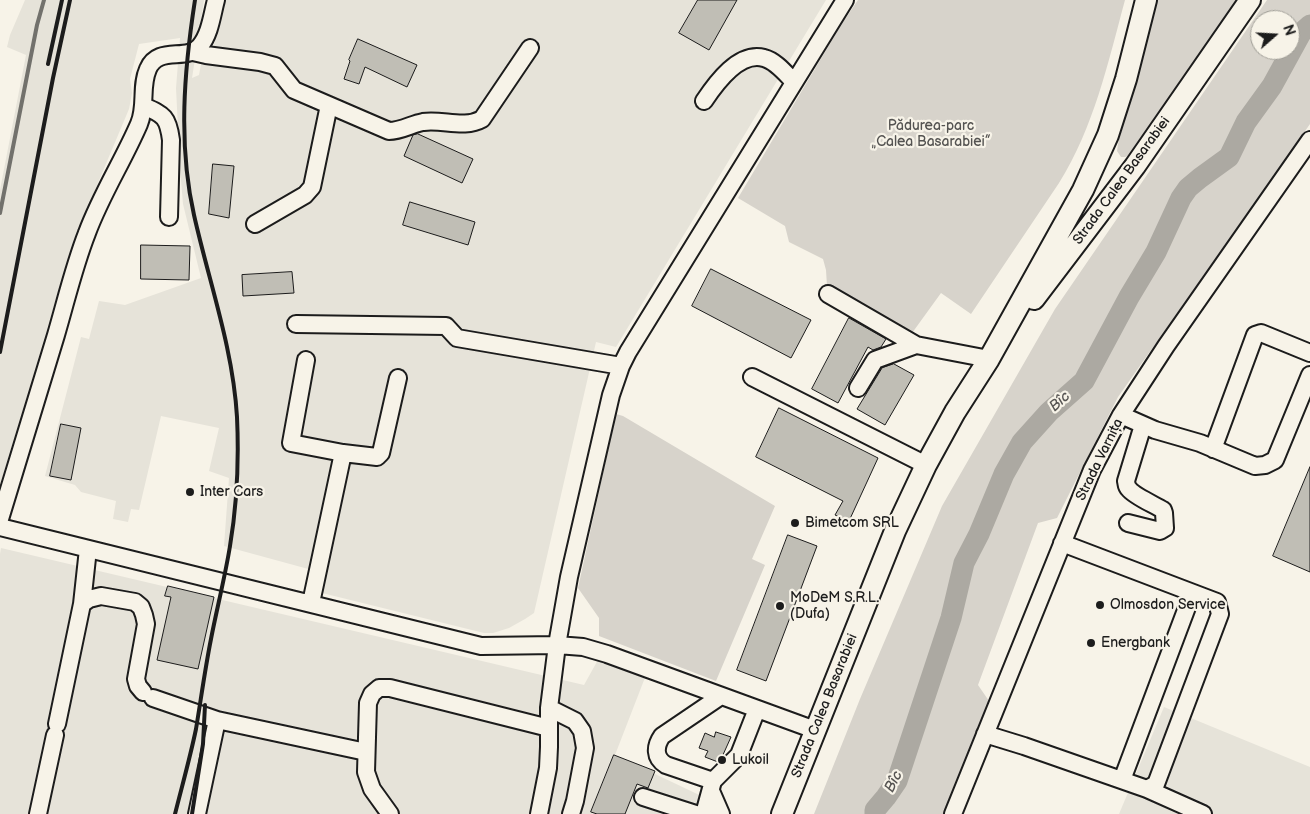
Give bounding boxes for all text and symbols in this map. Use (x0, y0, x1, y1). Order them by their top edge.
north arrow (1250, 10, 1300, 60)
text: N (1279, 23, 1298, 38)
street label: Strada Calea Basarabiei (1070, 114, 1174, 248)
park label: Pădurea-parc „Calea Basarabiei” (871, 118, 991, 150)
water label: Bîc (1046, 388, 1074, 416)
street label: Strada Varnița (1073, 416, 1127, 504)
place label: Inter Cars (200, 484, 263, 500)
marker: Inter Cars (184, 486, 196, 498)
place label: Bimetcom SRL (805, 515, 899, 531)
marker: Bimetcom SRL (789, 517, 801, 529)
place label: MoDeM S.R.L. (Dufa) (790, 590, 879, 622)
place label: Olmosdon Service (1110, 597, 1225, 613)
marker: Olmosdon Service (1094, 599, 1106, 611)
marker: MoDeM S.R.L. (Dufa) (774, 600, 786, 612)
street label: Strada Calea Basarabiei (788, 632, 862, 780)
place label: Energbank (1101, 635, 1170, 651)
marker: Energbank (1085, 637, 1097, 649)
place label: Lukoil (732, 752, 769, 768)
marker: Lukoil (716, 754, 728, 766)
water label: Bîc (881, 768, 907, 796)

